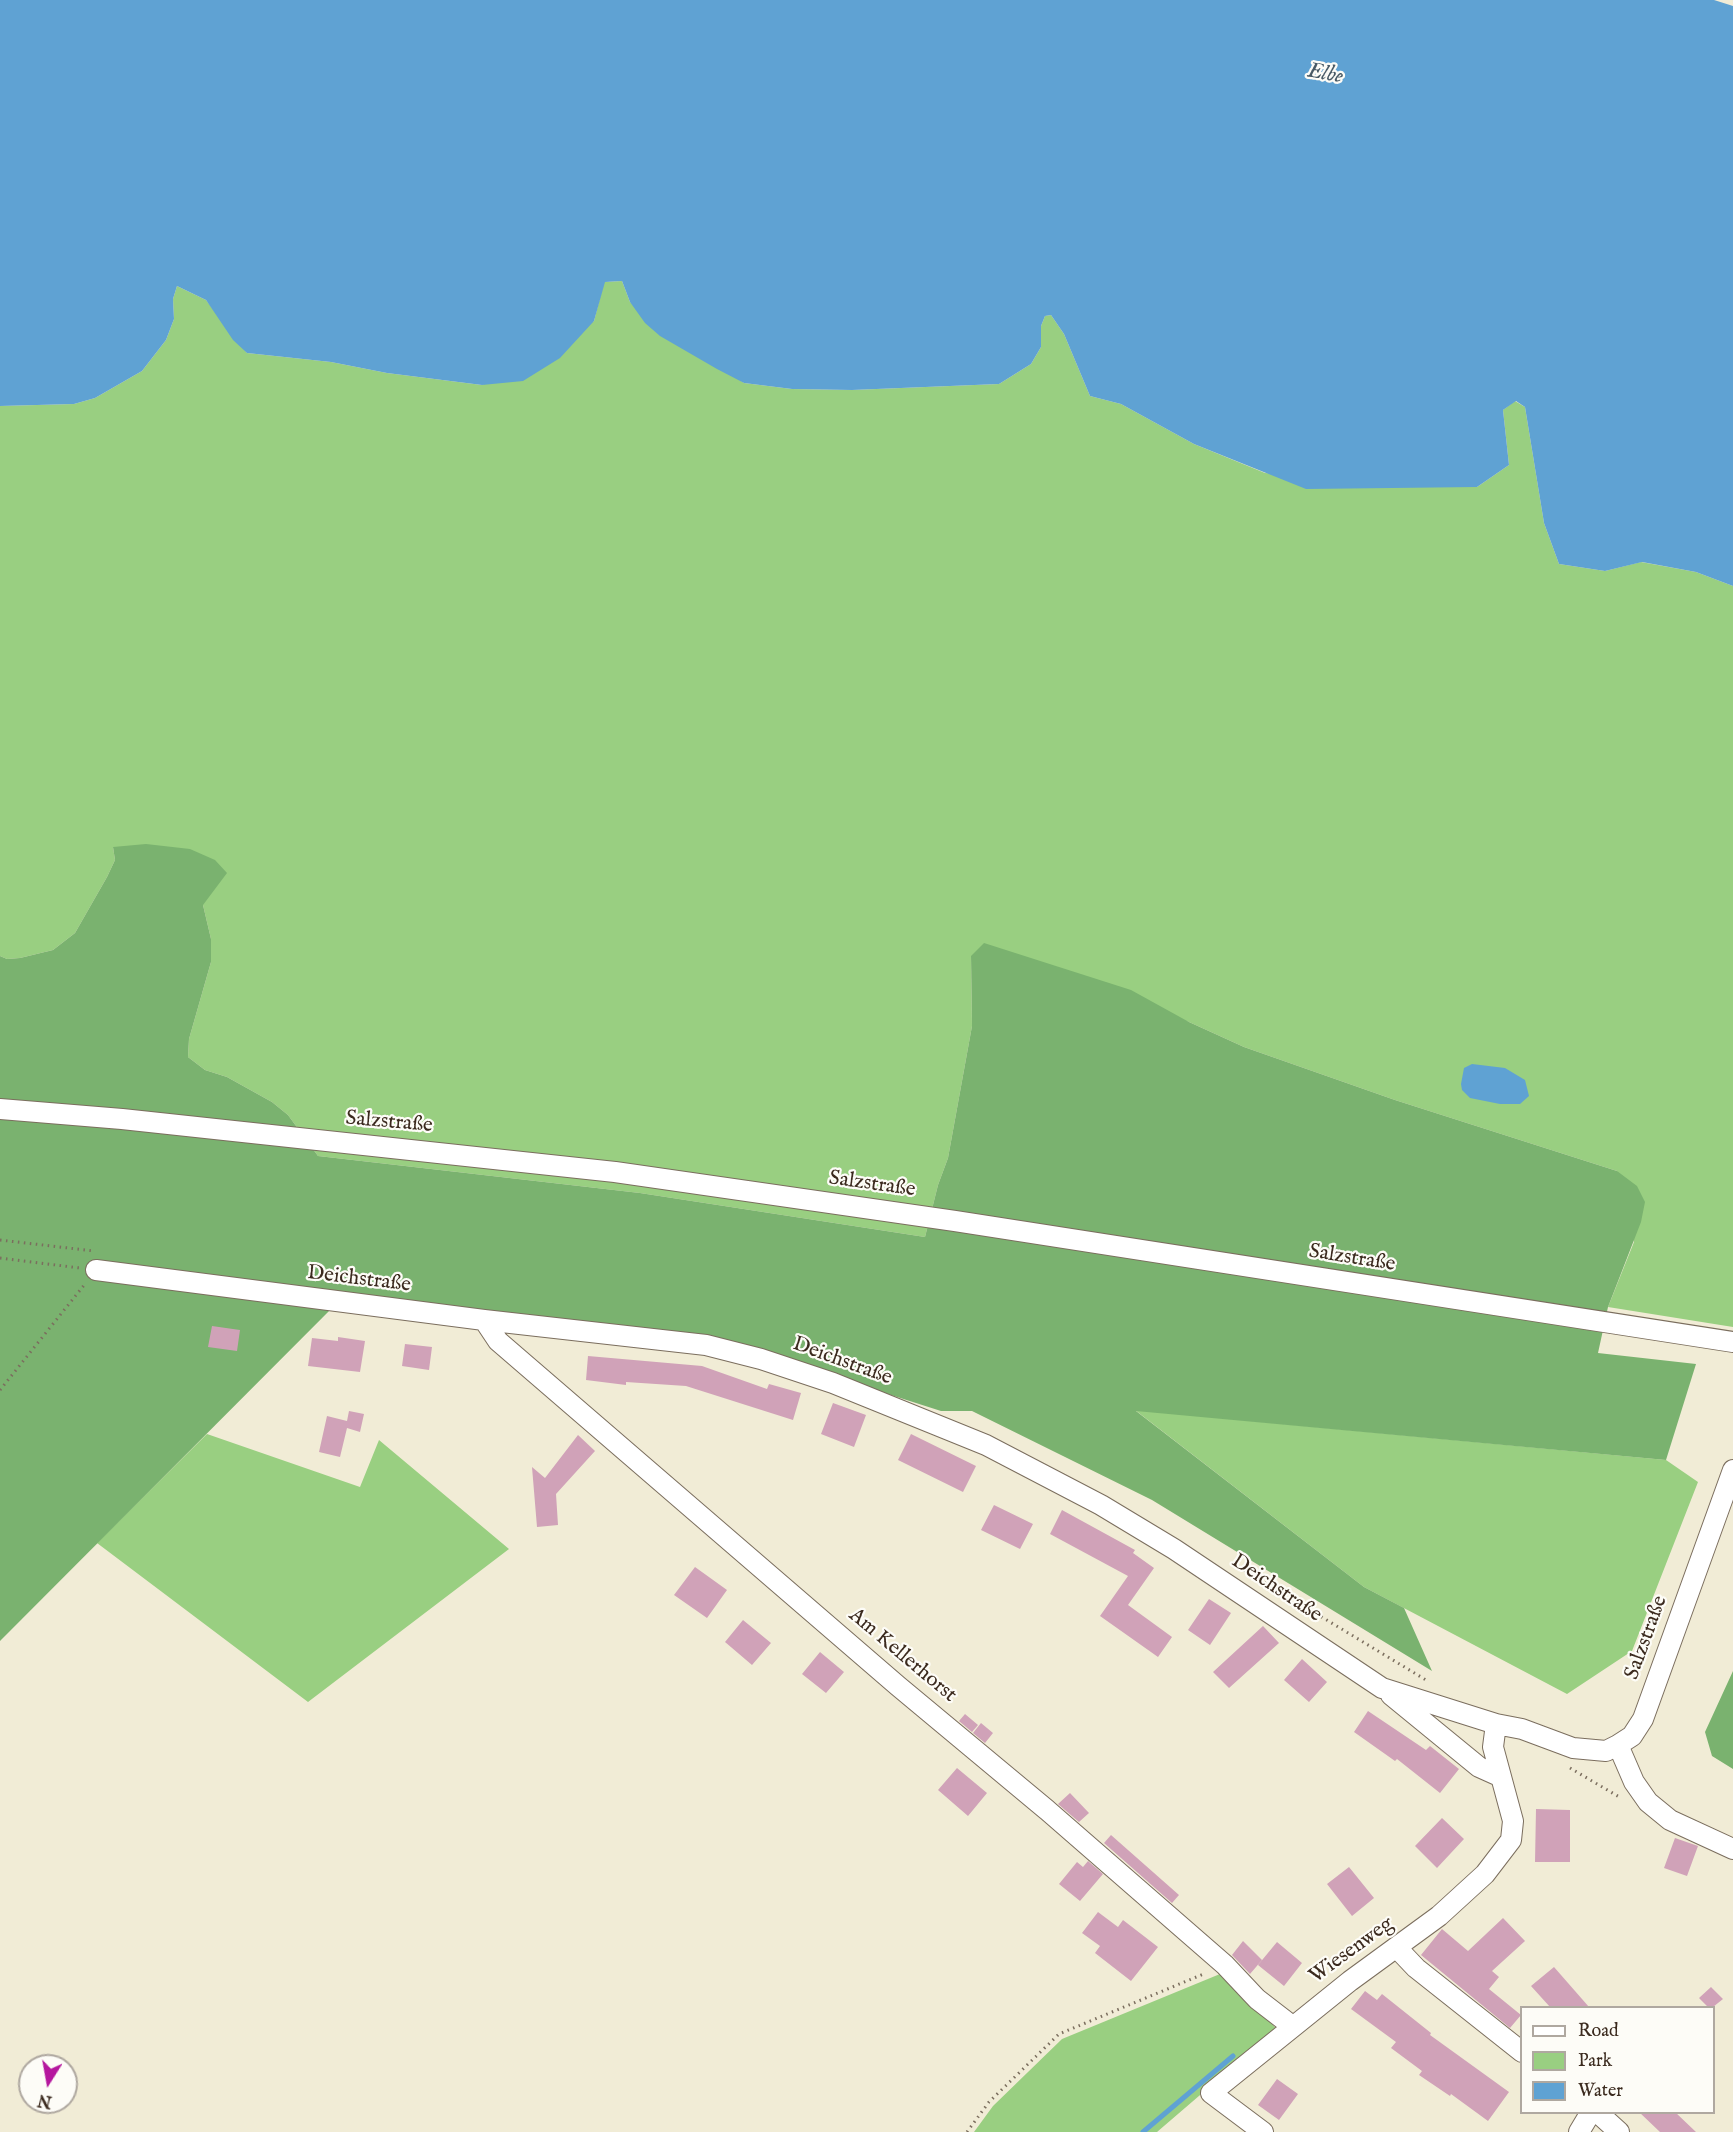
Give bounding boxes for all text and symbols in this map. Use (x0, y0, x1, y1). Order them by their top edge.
water label: Elbe (1305, 59, 1345, 91)
street label: Salzstraße (344, 1107, 434, 1139)
street label: Salzstraße (827, 1166, 917, 1204)
street label: Salzstraße (1307, 1240, 1397, 1278)
street label: Deichstraße (306, 1261, 412, 1299)
street label: Deichstraße (789, 1332, 895, 1392)
street label: Deichstraße (1226, 1549, 1326, 1629)
street label: Salzstraße (1620, 1593, 1674, 1683)
street label: Am Kellerhorst (843, 1604, 961, 1708)
street label: Wiesenweg (1305, 1912, 1399, 1990)
legend (1520, 2006, 1715, 2114)
text: Road (1578, 2020, 1619, 2043)
text: Park (1578, 2050, 1612, 2073)
north arrow (18, 2054, 78, 2114)
text: Water (1578, 2080, 1623, 2103)
text: N (36, 2089, 54, 2111)

